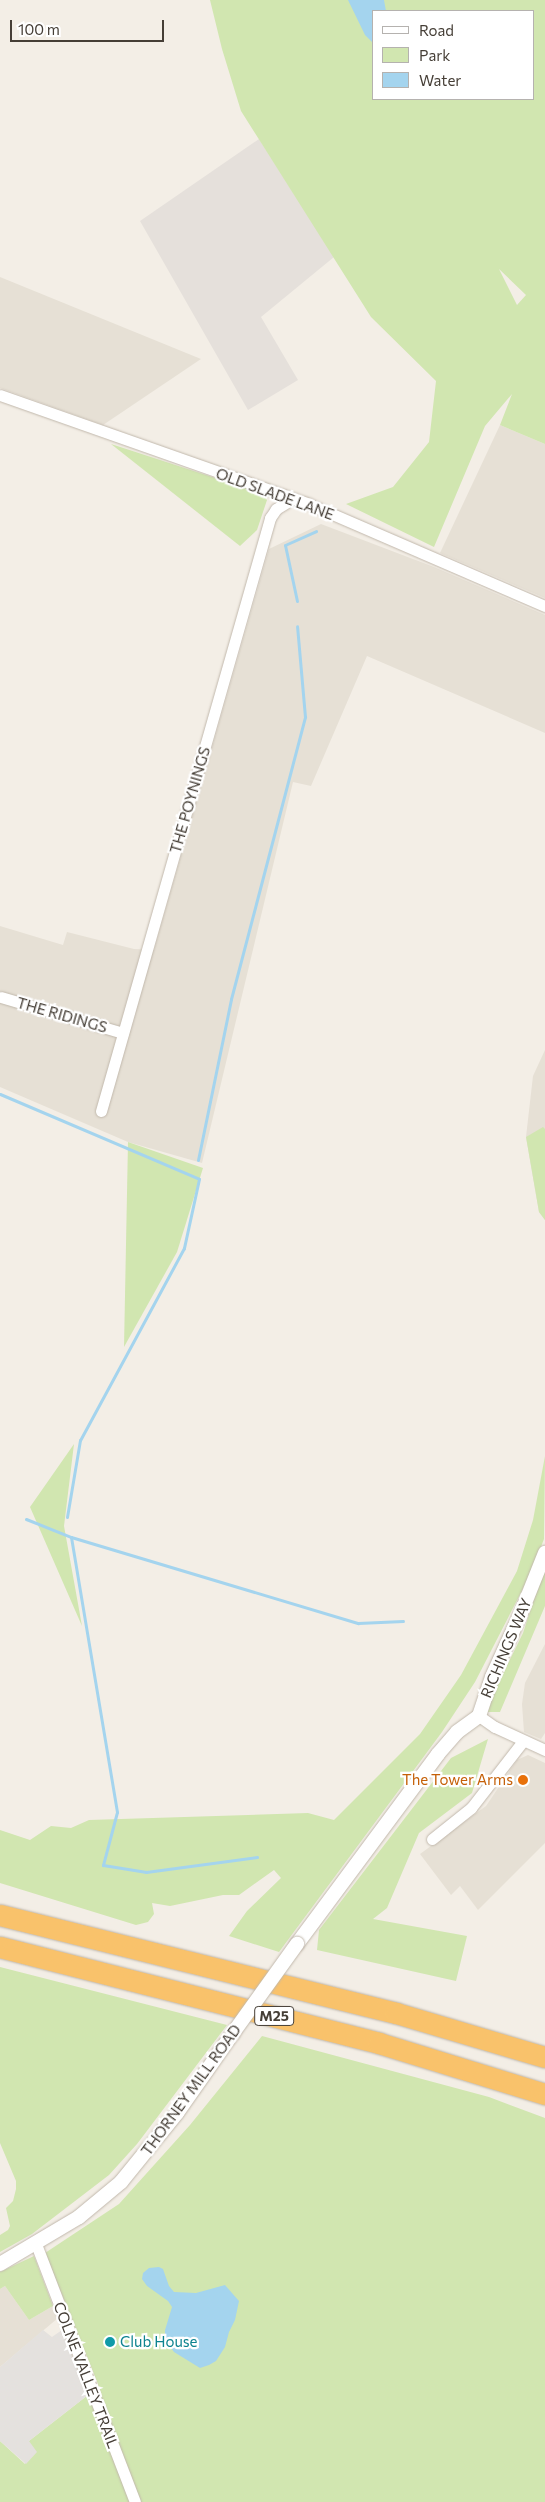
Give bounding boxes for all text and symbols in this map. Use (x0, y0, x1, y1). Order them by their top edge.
scale bar (12, 10, 166, 42)
legend (372, 10, 535, 100)
text: 100 m (18, 20, 60, 38)
text: Road (419, 21, 454, 39)
text: Park (419, 46, 450, 64)
text: Water (419, 71, 461, 89)
street label: OLD SLADE LANE (213, 464, 337, 524)
street label: THE POYNINGS (166, 745, 214, 855)
street label: THE RIDINGS (15, 994, 109, 1036)
street label: RICHINGS WAY (477, 1595, 535, 1701)
place label: The Tower Arms (402, 1771, 513, 1789)
marker: The Tower Arms (517, 1774, 529, 1786)
road number: M25 (254, 2004, 294, 2028)
street label: THORNEY MILL ROAD (137, 2021, 245, 2159)
street label: COLNE VALLEY TRAIL (50, 2299, 122, 2451)
place label: Club House (120, 2333, 198, 2351)
marker: Club House (104, 2336, 116, 2348)

